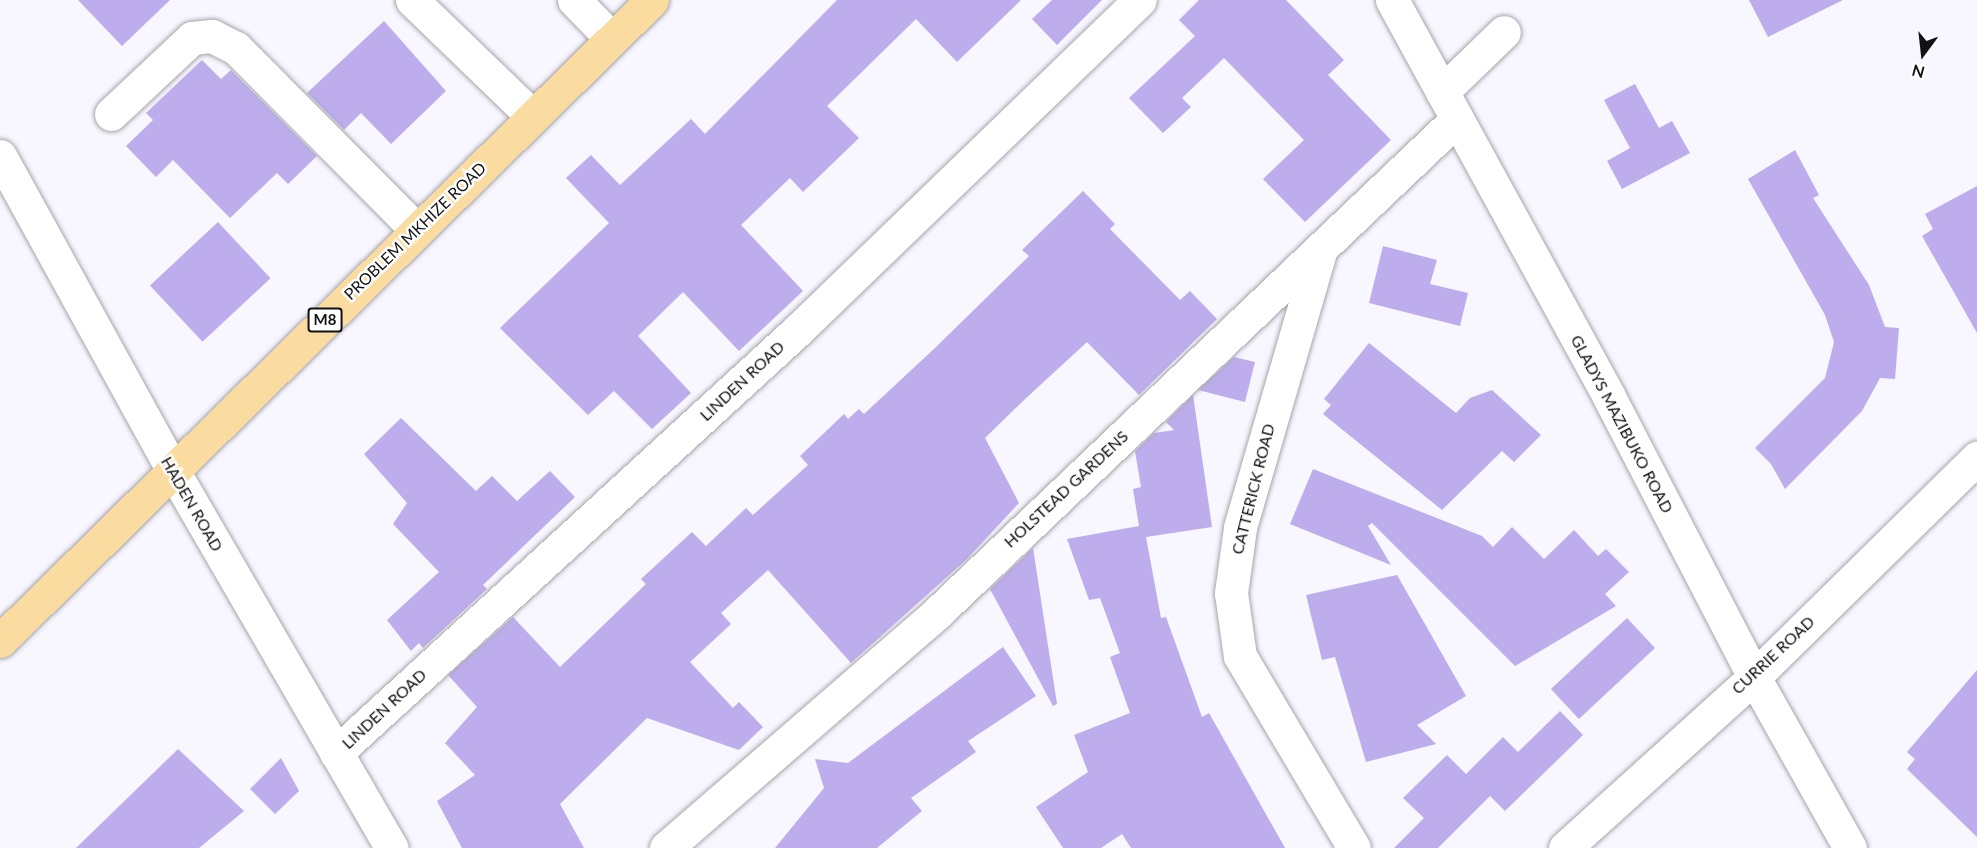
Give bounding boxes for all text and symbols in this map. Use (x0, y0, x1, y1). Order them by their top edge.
north arrow (1893, 24, 1953, 84)
text: N (1910, 61, 1927, 83)
street label: PROBLEM MKHIZE ROAD (340, 158, 490, 304)
road number: M8 (307, 308, 343, 332)
street label: GLADYS MAZIBUKO ROAD (1567, 332, 1677, 516)
street label: LINDEN ROAD (696, 337, 788, 425)
street label: CATTERICK ROAD (1227, 422, 1279, 556)
street label: HOLSTEAD GARDENS (1000, 427, 1132, 551)
street label: HADEN ROAD (157, 453, 227, 555)
street label: CURRIE ROAD (1728, 612, 1818, 698)
street label: LINDEN ROAD (338, 665, 430, 753)

